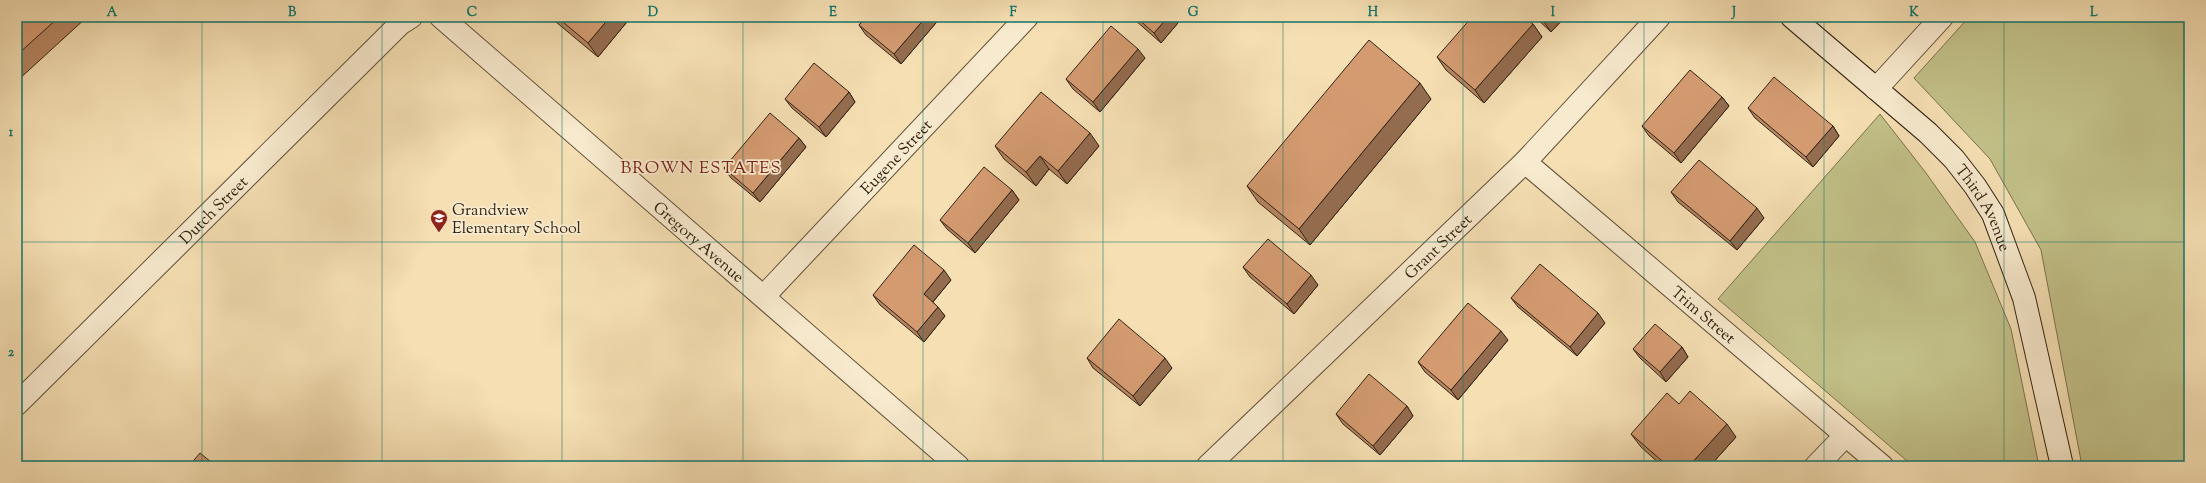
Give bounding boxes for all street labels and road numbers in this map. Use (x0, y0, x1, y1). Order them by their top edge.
street label: Eugene Street (856, 115, 939, 201)
street label: Third Avenue (1948, 161, 2015, 255)
street label: Dutch Street (175, 172, 255, 251)
street label: Gregory Avenue (647, 197, 748, 289)
street label: Grant Street (1400, 209, 1479, 286)
street label: Trim Street (1665, 282, 1740, 351)

